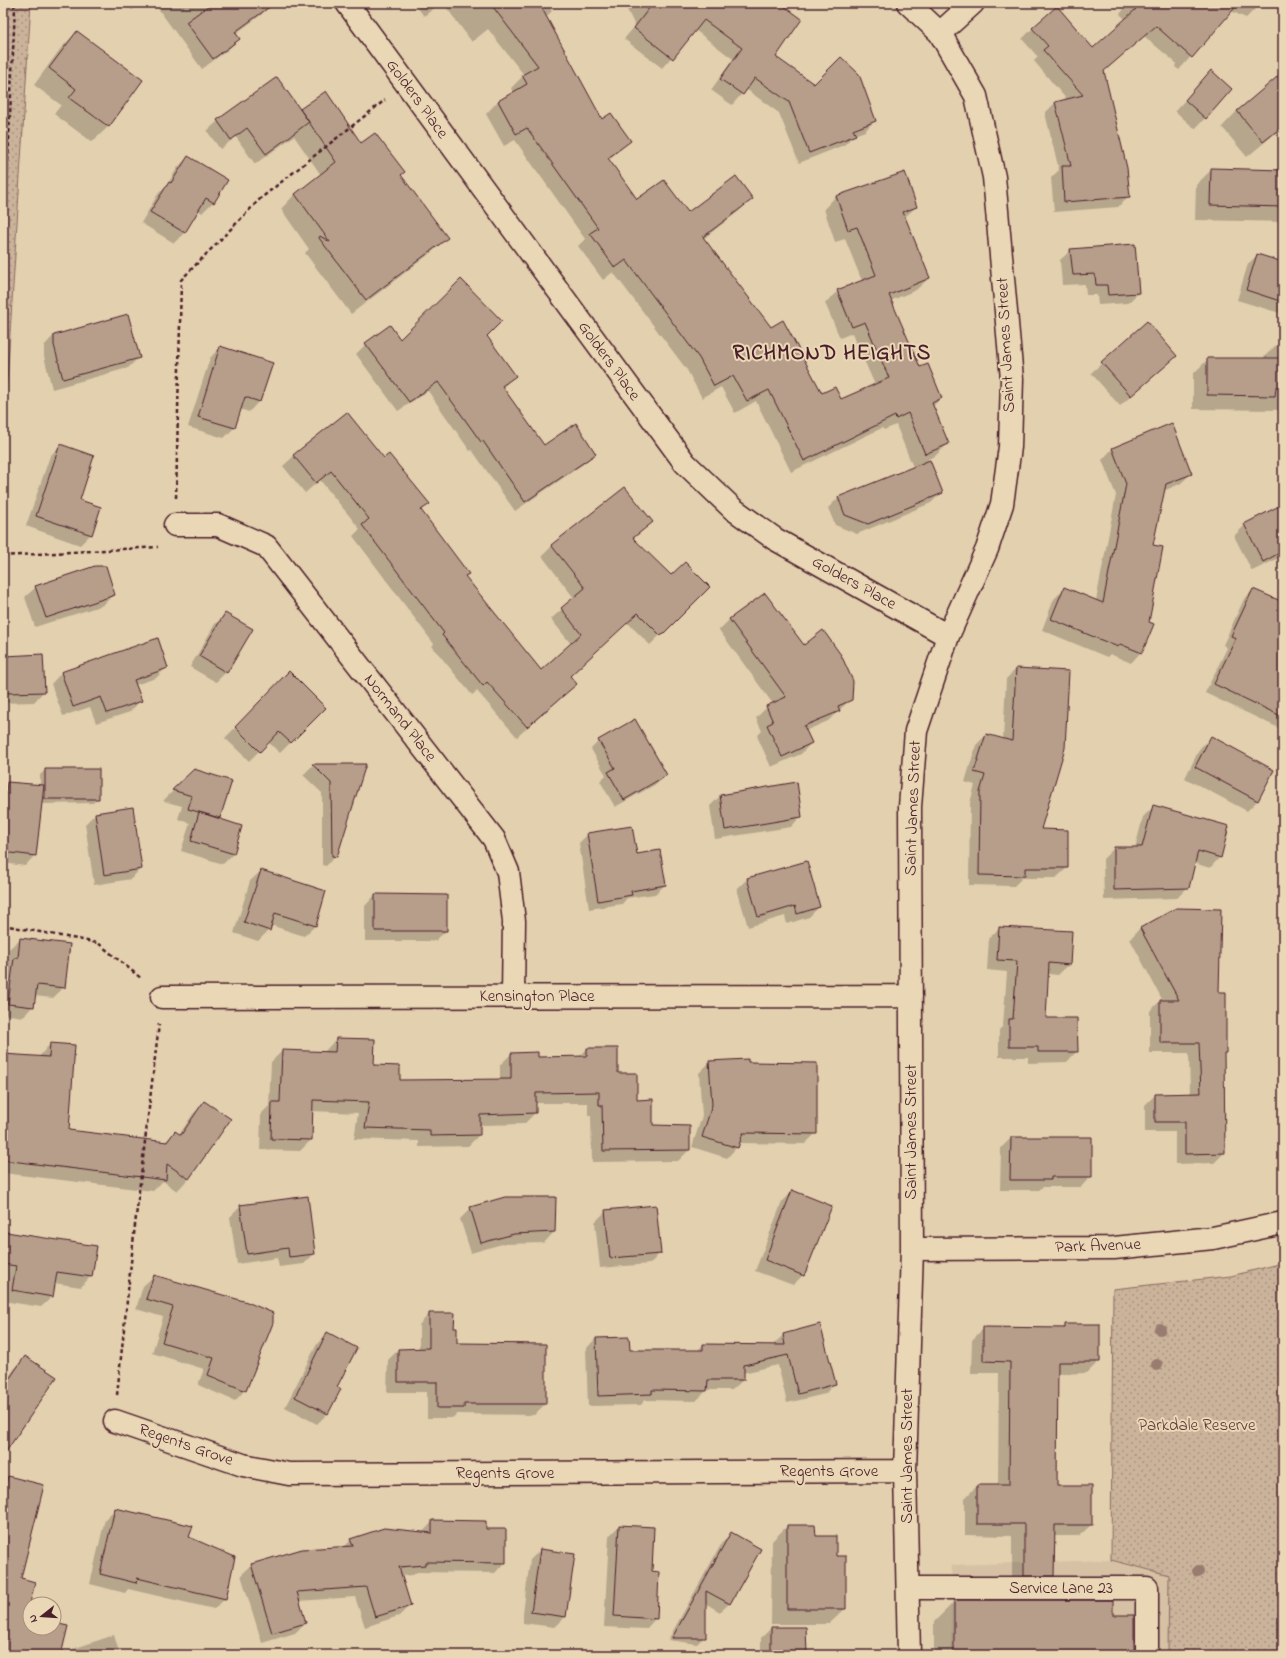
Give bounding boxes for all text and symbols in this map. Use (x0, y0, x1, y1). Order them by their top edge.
street label: Golders Place (379, 54, 455, 144)
street label: Saint James Street (990, 276, 1022, 413)
street label: Golders Place (571, 316, 647, 406)
district label: RICHMOND HEIGHTS (733, 339, 931, 369)
street label: Golders Place (807, 549, 901, 617)
street label: Normand Place (357, 668, 443, 768)
street label: Saint James Street (898, 740, 928, 876)
street label: Kensington Place (479, 984, 595, 1011)
street label: Saint James Street (899, 1064, 924, 1200)
street label: Park Avenue (1055, 1232, 1142, 1260)
street label: Saint James Street (895, 1388, 920, 1524)
park label: Parkdale Reserve (1138, 1413, 1256, 1438)
street label: Regents Grove (135, 1417, 237, 1475)
street label: Regents Grove (780, 1459, 879, 1486)
street label: Regents Grove (456, 1461, 555, 1488)
street label: Service Lane 23 (1009, 1576, 1113, 1601)
north arrow (22, 1596, 62, 1636)
text: N (25, 1613, 42, 1625)

